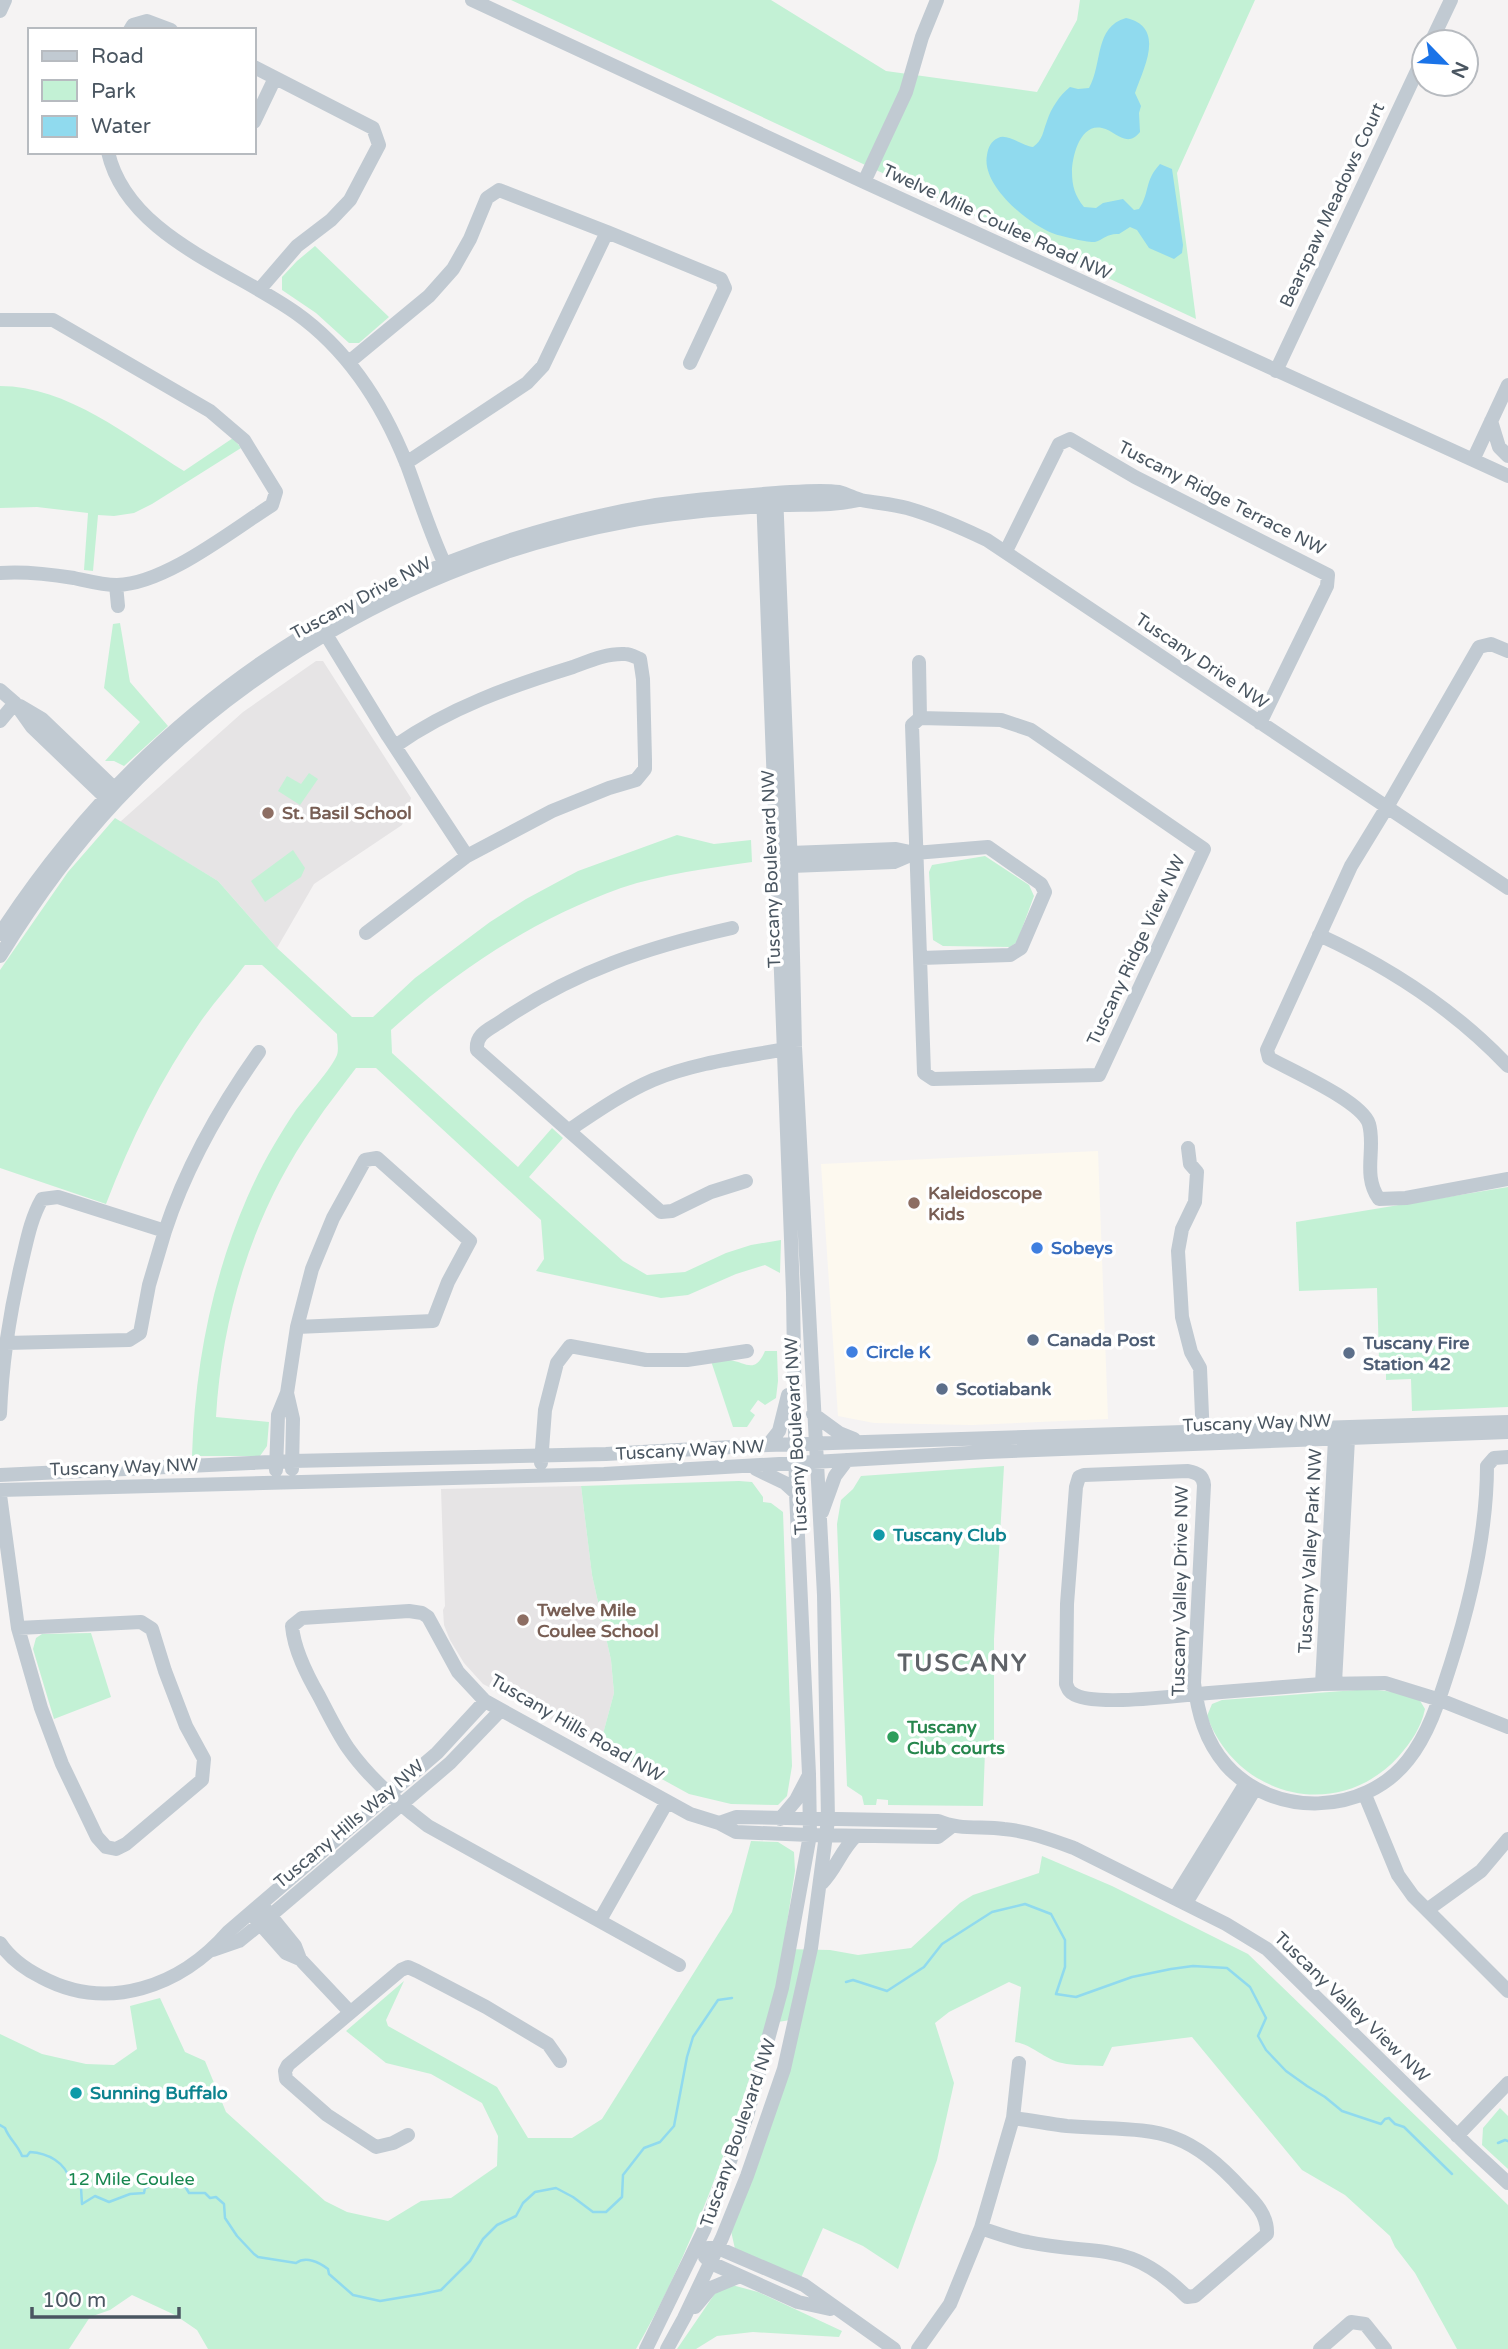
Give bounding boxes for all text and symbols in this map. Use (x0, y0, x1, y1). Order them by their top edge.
legend (28, 28, 256, 154)
north arrow (1410, 28, 1480, 98)
text: Road (91, 44, 144, 69)
text: N (1446, 58, 1473, 81)
text: Park (91, 79, 136, 104)
street label: Bearspaw Meadows Court (1275, 99, 1389, 311)
text: Water (91, 114, 151, 139)
street label: Twelve Mile Coulee Road NW (879, 159, 1115, 285)
street label: Tuscany Ridge Terrace NW (1114, 436, 1330, 560)
street label: Tuscany Drive NW (287, 552, 435, 644)
street label: Tuscany Drive NW (1131, 608, 1273, 714)
street label: Tuscany Boulevard NW (757, 770, 785, 968)
place label: St. Basil School (282, 802, 412, 824)
marker: St. Basil School (260, 805, 276, 821)
street label: Tuscany Ridge View NW (1082, 851, 1190, 1049)
place label: Kaleidoscope Kids (928, 1182, 1042, 1225)
marker: Kaleidoscope Kids (906, 1195, 922, 1211)
place label: Sobeys (1051, 1237, 1113, 1259)
marker: Sobeys (1029, 1240, 1045, 1256)
place label: Canada Post (1047, 1329, 1155, 1351)
marker: Canada Post (1025, 1332, 1041, 1348)
place label: Tuscany Fire Station 42 (1362, 1332, 1469, 1375)
street label: Tuscany Boulevard NW (780, 1337, 812, 1535)
place label: Circle K (866, 1341, 931, 1363)
marker: Circle K (844, 1344, 860, 1360)
marker: Tuscany Fire Station 42 (1341, 1345, 1357, 1361)
place label: Scotiabank (956, 1378, 1051, 1400)
marker: Scotiabank (934, 1381, 950, 1397)
street label: Tuscany Way NW (1182, 1409, 1332, 1437)
street label: Tuscany Way NW (615, 1435, 765, 1465)
street label: Tuscany Valley Park NW (1294, 1448, 1326, 1654)
street label: Tuscany Way NW (49, 1453, 199, 1481)
street label: Tuscany Valley Drive NW (1167, 1485, 1193, 1697)
place label: Tuscany Club (892, 1524, 1007, 1546)
marker: Tuscany Club (871, 1527, 887, 1543)
place label: Twelve Mile Coulee School (536, 1599, 659, 1642)
marker: Twelve Mile Coulee School (515, 1612, 531, 1628)
district label: TUSCANY (897, 1649, 1028, 1678)
street label: Tuscany Hills Road NW (486, 1669, 668, 1787)
place label: Tuscany Club courts (906, 1716, 1005, 1759)
marker: Tuscany Club courts (885, 1729, 901, 1745)
street label: Tuscany Hills Way NW (270, 1755, 428, 1893)
street label: Tuscany Valley View NW (1270, 1927, 1434, 2087)
street label: Tuscany Boulevard NW (695, 2036, 781, 2230)
place label: Sunning Buffalo (90, 2082, 228, 2104)
marker: Sunning Buffalo (68, 2085, 84, 2101)
park label: 12 Mile Coulee (67, 2168, 195, 2190)
scale bar (32, 2276, 178, 2320)
text: 100 m (42, 2288, 106, 2313)

